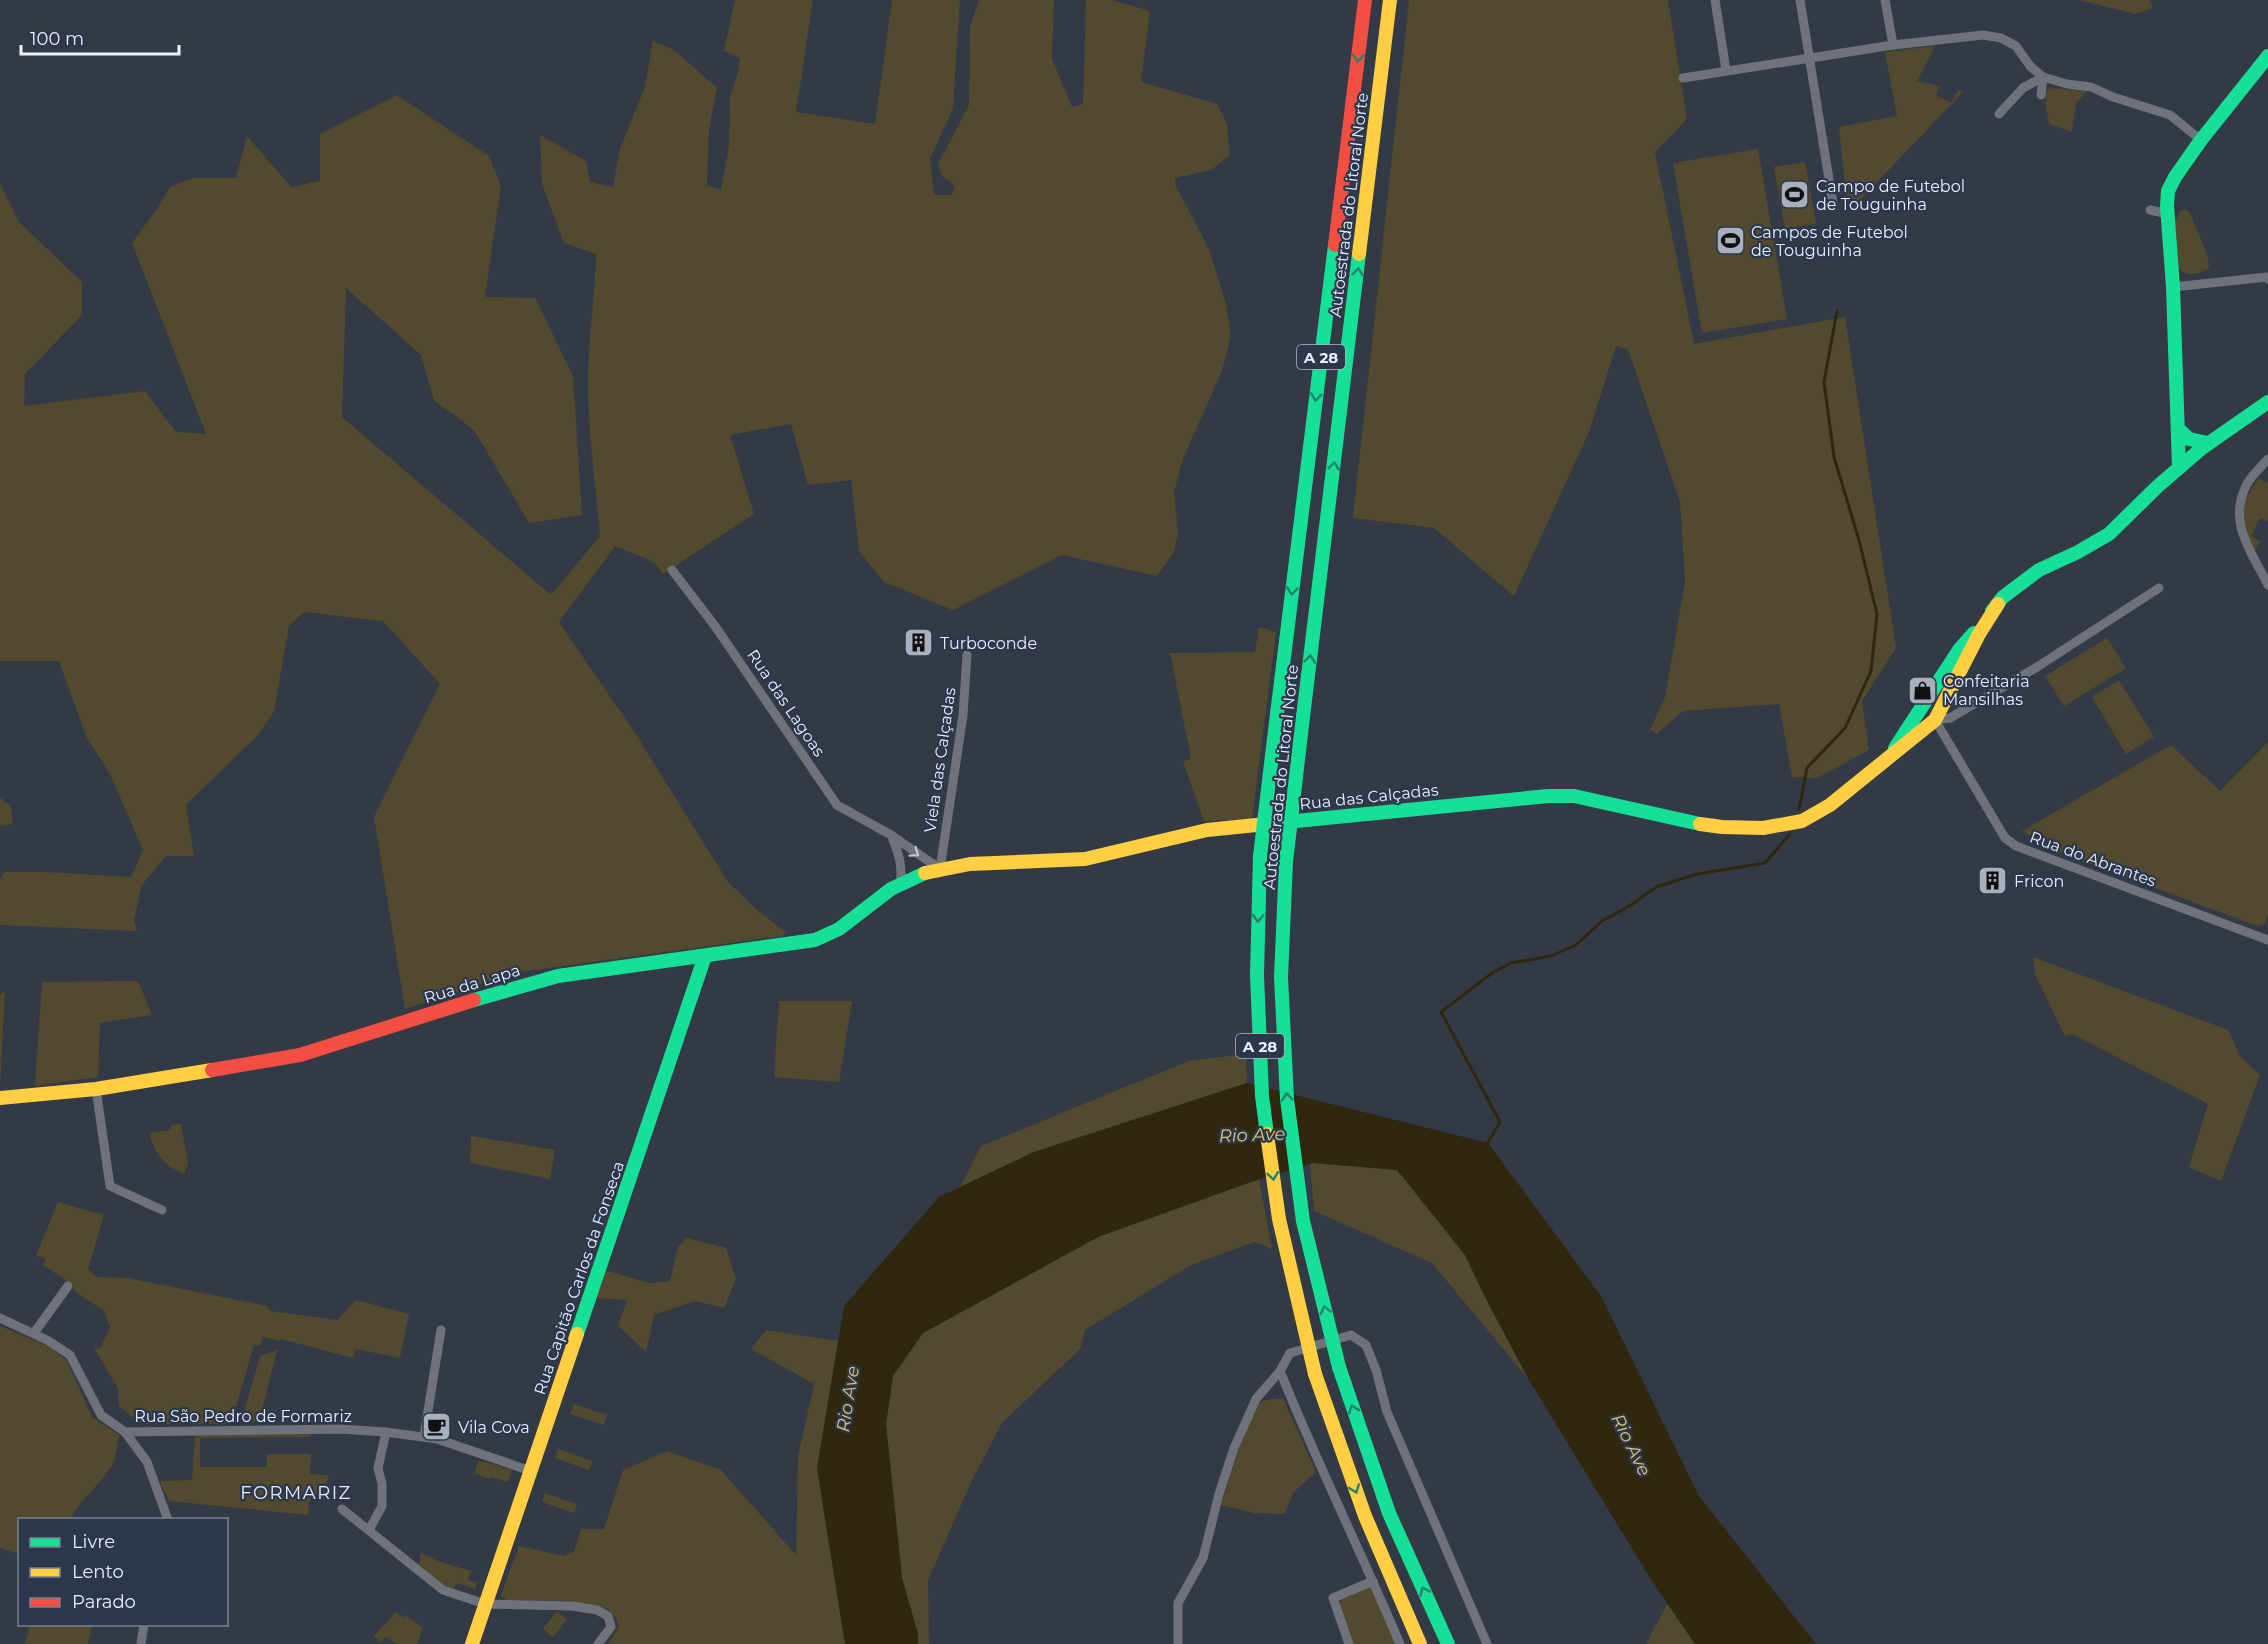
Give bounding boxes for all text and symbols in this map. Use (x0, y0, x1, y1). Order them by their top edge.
scale bar (21, 18, 178, 56)
text: 100 m (30, 28, 84, 50)
one-way arrow (1352, 53, 1365, 63)
street label: Autoestrada do Litoral Norte (1326, 92, 1372, 318)
place label: Campo de Futebol de Touguinha (1816, 177, 1965, 214)
sports icon: Campo de Futebol de Touguinha (1779, 179, 1811, 211)
place label: Campos de Futebol de Touguinha (1751, 223, 1908, 260)
sports icon: Campos de Futebol de Touguinha (1714, 225, 1746, 257)
one-way arrow (1351, 268, 1363, 277)
road number: A 28 (1297, 345, 1345, 369)
one-way arrow (1310, 393, 1323, 402)
one-way arrow (1327, 461, 1340, 470)
one-way arrow (1287, 586, 1299, 596)
building icon: Turboconde (903, 627, 935, 659)
place label: Turboconde (940, 634, 1037, 653)
street label: Rua das Lagoas (743, 646, 829, 760)
one-way arrow (1303, 655, 1316, 664)
street label: Autoestrada do Litoral Norte (1260, 664, 1302, 890)
place label: Confeitaria Mansilhas (1943, 672, 2030, 709)
shop icon: Confeitaria Mansilhas (1906, 674, 1938, 706)
street label: Viela das Calçadas (920, 686, 960, 834)
street label: Rua das Calçadas (1299, 780, 1440, 814)
street label: Rua do Abrantes (2027, 827, 2159, 891)
one-way arrow (909, 845, 920, 856)
building icon: Fricon (1977, 865, 2009, 897)
place label: Fricon (2014, 872, 2064, 891)
one-way arrow (1252, 914, 1265, 923)
street label: Rua da Lapa (422, 960, 522, 1008)
road number: A 28 (1236, 1034, 1284, 1058)
one-way arrow (1281, 1093, 1294, 1102)
water label: Rio Ave (1218, 1123, 1286, 1147)
street label: Rua Capitão Carlos da Fonseca (530, 1159, 628, 1397)
one-way arrow (1267, 1171, 1279, 1180)
one-way arrow (1319, 1305, 1332, 1315)
water label: Rio Ave (832, 1364, 864, 1434)
one-way arrow (1348, 1404, 1361, 1415)
street label: Rua São Pedro de Formariz (134, 1407, 352, 1426)
water label: Rio Ave (1607, 1410, 1656, 1480)
cafe icon: Vila Cova (421, 1411, 453, 1443)
place label: Vila Cova (458, 1418, 530, 1437)
district label: FORMARIZ (240, 1482, 352, 1504)
one-way arrow (1348, 1483, 1361, 1494)
legend (18, 1518, 228, 1626)
text: Livre (72, 1531, 115, 1553)
text: Lento (72, 1561, 124, 1583)
one-way arrow (1419, 1586, 1431, 1597)
text: Parado (72, 1591, 136, 1613)

